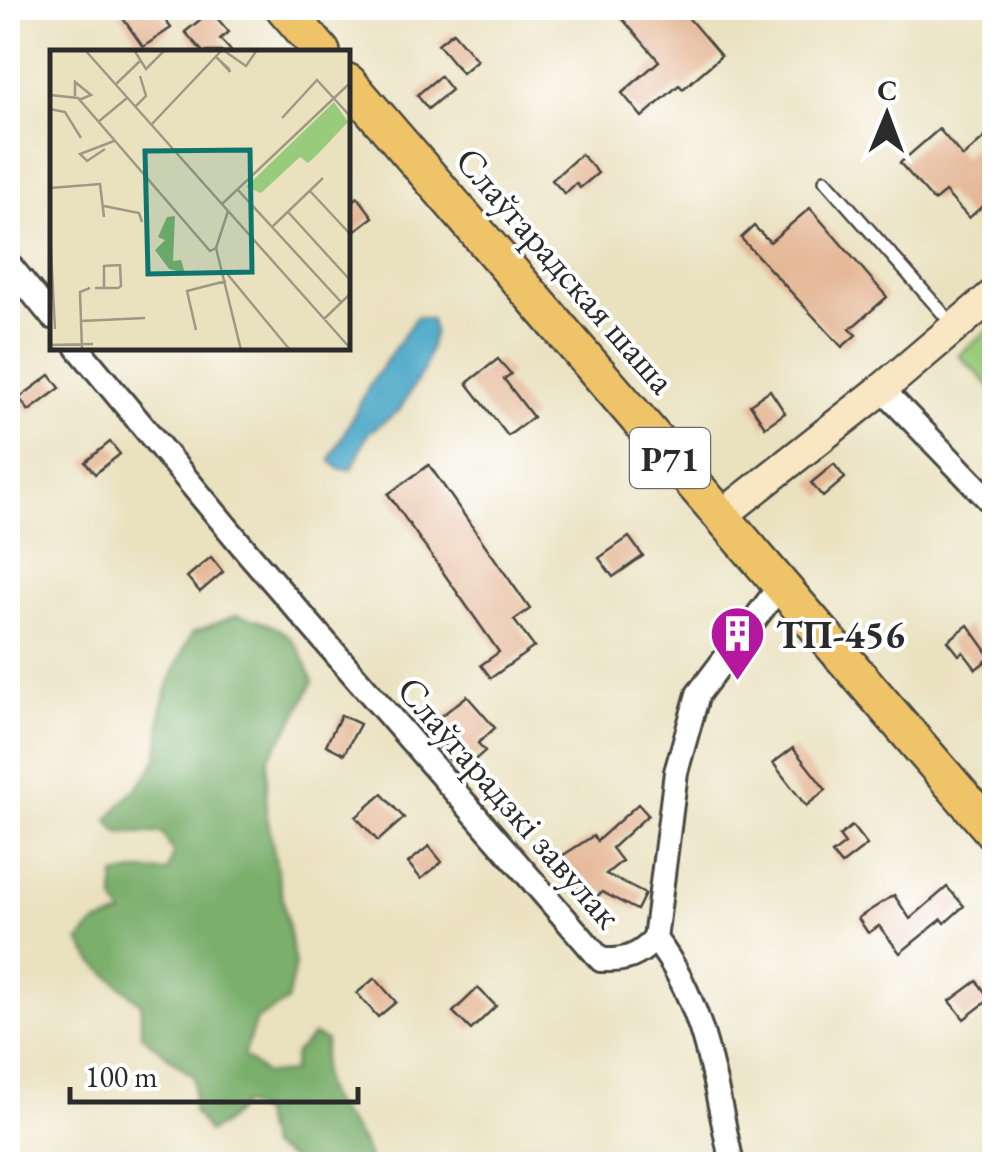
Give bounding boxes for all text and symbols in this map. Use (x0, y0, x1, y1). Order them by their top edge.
inset map (50, 50, 350, 350)
north arrow (837, 65, 937, 165)
text: С (877, 72, 898, 108)
street label: Слаўгарадская шаша (445, 136, 687, 404)
road number: Р71 (630, 428, 710, 488)
building icon: ТП-456 (707, 604, 767, 683)
place label: ТП-456 (776, 610, 905, 659)
street label: Слаўгарадзкі завулак (387, 666, 633, 938)
scale bar (70, 1042, 358, 1104)
text: 100 m (85, 1057, 158, 1096)

